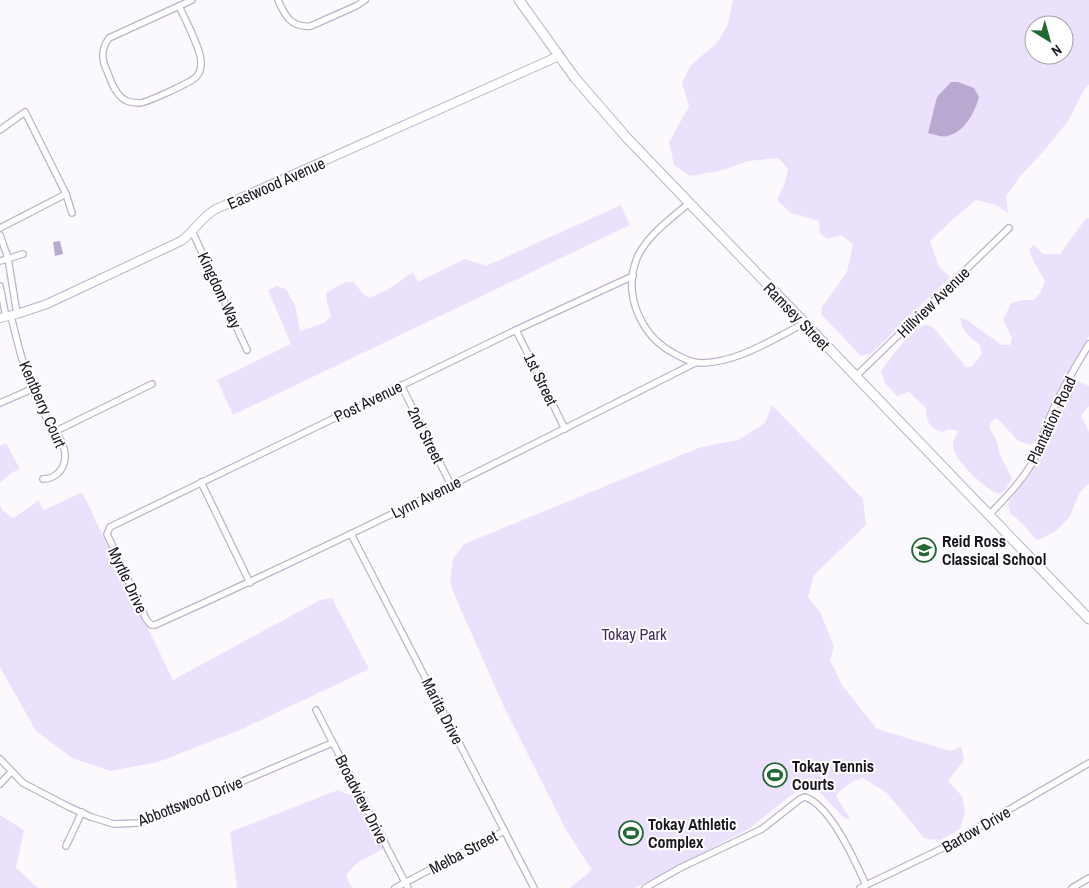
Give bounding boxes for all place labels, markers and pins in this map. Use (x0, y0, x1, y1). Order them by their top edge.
place label: Reid Ross Classical School (942, 530, 1046, 570)
school or university icon: Reid Ross Classical School (911, 537, 937, 563)
place label: Tokay Tennis Courts (792, 755, 874, 795)
sports icon: Tokay Tennis Courts (762, 762, 788, 788)
place label: Tokay Athletic Complex (648, 813, 736, 853)
sports icon: Tokay Athletic Complex (618, 820, 644, 846)

